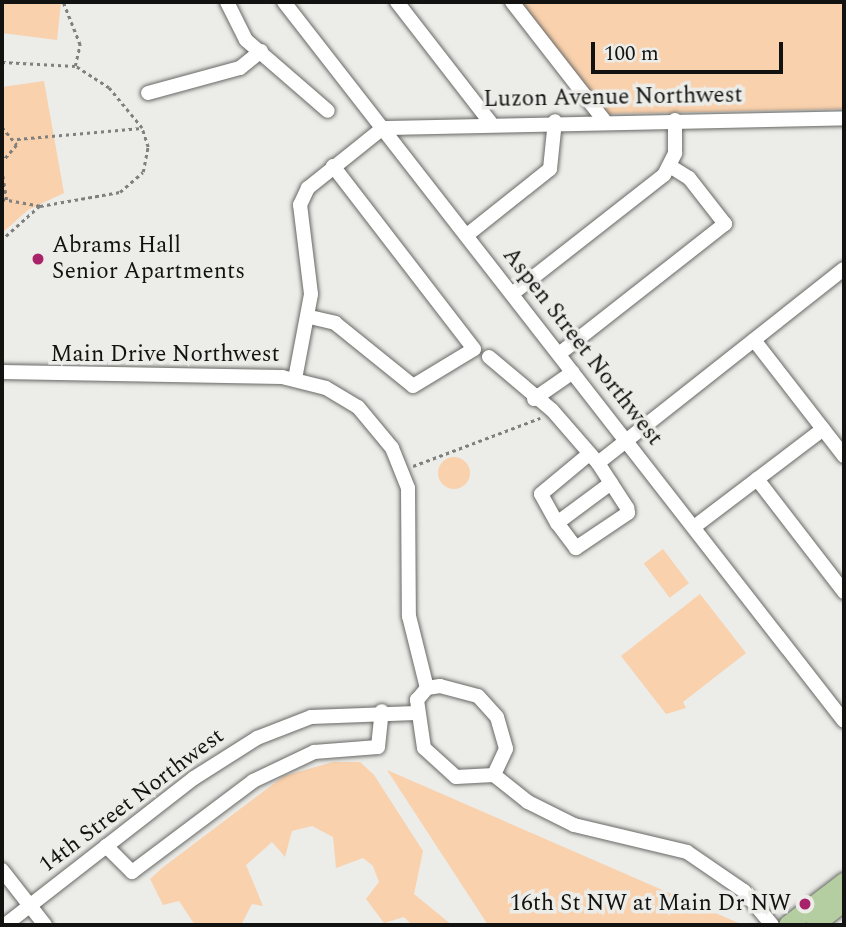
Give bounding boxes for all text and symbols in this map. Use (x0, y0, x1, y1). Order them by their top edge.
scale bar (594, 28, 786, 72)
text: 100 m (604, 38, 659, 70)
street label: Luzon Avenue Northwest (483, 82, 743, 114)
place label: Abrams Hall Senior Apartments (52, 232, 245, 286)
street label: Aspen Street Northwest (496, 242, 668, 452)
marker: Abrams Hall Senior Apartments (30, 251, 46, 267)
street label: Main Drive Northwest (50, 341, 280, 369)
street label: 14th Street Northwest (34, 723, 230, 879)
place label: 16th St NW at Main Dr NW (510, 890, 791, 918)
marker: 16th St NW at Main Dr NW (797, 896, 813, 912)

